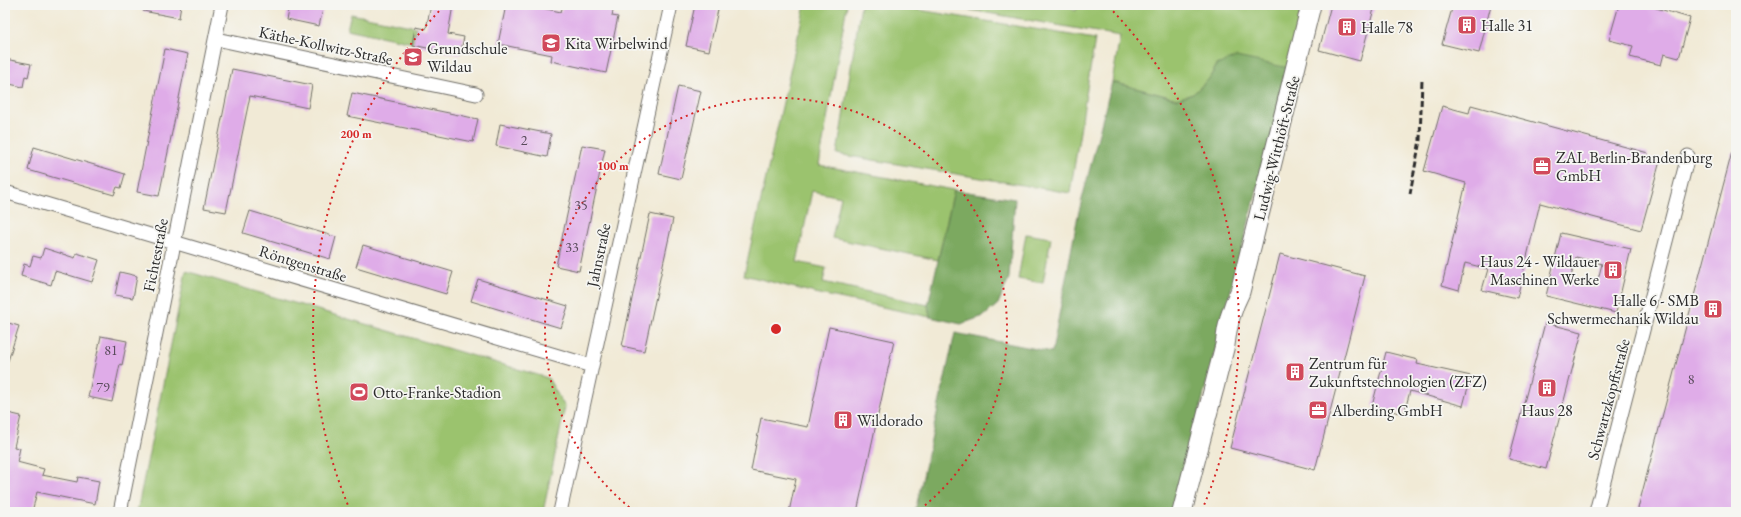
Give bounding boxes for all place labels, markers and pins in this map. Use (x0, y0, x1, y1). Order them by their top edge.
building icon: Halle 31 (1456, 14, 1478, 36)
place label: Halle 31 (1481, 15, 1533, 36)
building icon: Halle 78 (1336, 16, 1358, 38)
place label: Halle 78 (1361, 17, 1413, 38)
school or university icon: Kita Wirbelwind (540, 32, 562, 54)
place label: Kita Wirbelwind (565, 33, 669, 54)
place label: Grundschule Wildau (427, 38, 507, 77)
school or university icon: Grundschule Wildau (402, 46, 424, 68)
place label: ZAL Berlin-Brandenburg GmbH (1556, 147, 1713, 186)
office icon: ZAL Berlin-Brandenburg GmbH (1531, 155, 1553, 177)
place label: Haus 24 - Wildauer Maschinen Werke (1480, 251, 1600, 290)
building icon: Haus 24 - Wildauer Maschinen Werke (1602, 259, 1624, 281)
place label: Halle 6 - SMB Schwermechanik Wildau (1547, 290, 1700, 329)
building icon: Halle 6 - SMB Schwermechanik Wildau (1702, 298, 1724, 320)
centre of rings (769, 322, 783, 336)
place label: Zentrum für Zukunftstechnologien (ZFZ) (1309, 353, 1487, 392)
building icon: Zentrum für Zukunftstechnologien (ZFZ) (1284, 361, 1306, 383)
building icon: Haus 28 (1536, 377, 1558, 399)
sports icon: Otto-Franke-Stadion (348, 381, 370, 403)
place label: Otto-Franke-Stadion (373, 382, 502, 403)
office icon: Alberding GmbH (1307, 399, 1329, 421)
place label: Alberding GmbH (1331, 400, 1443, 421)
place label: Haus 28 (1521, 400, 1573, 421)
building icon: Wildorado (832, 409, 854, 431)
place label: Wildorado (857, 410, 923, 431)

